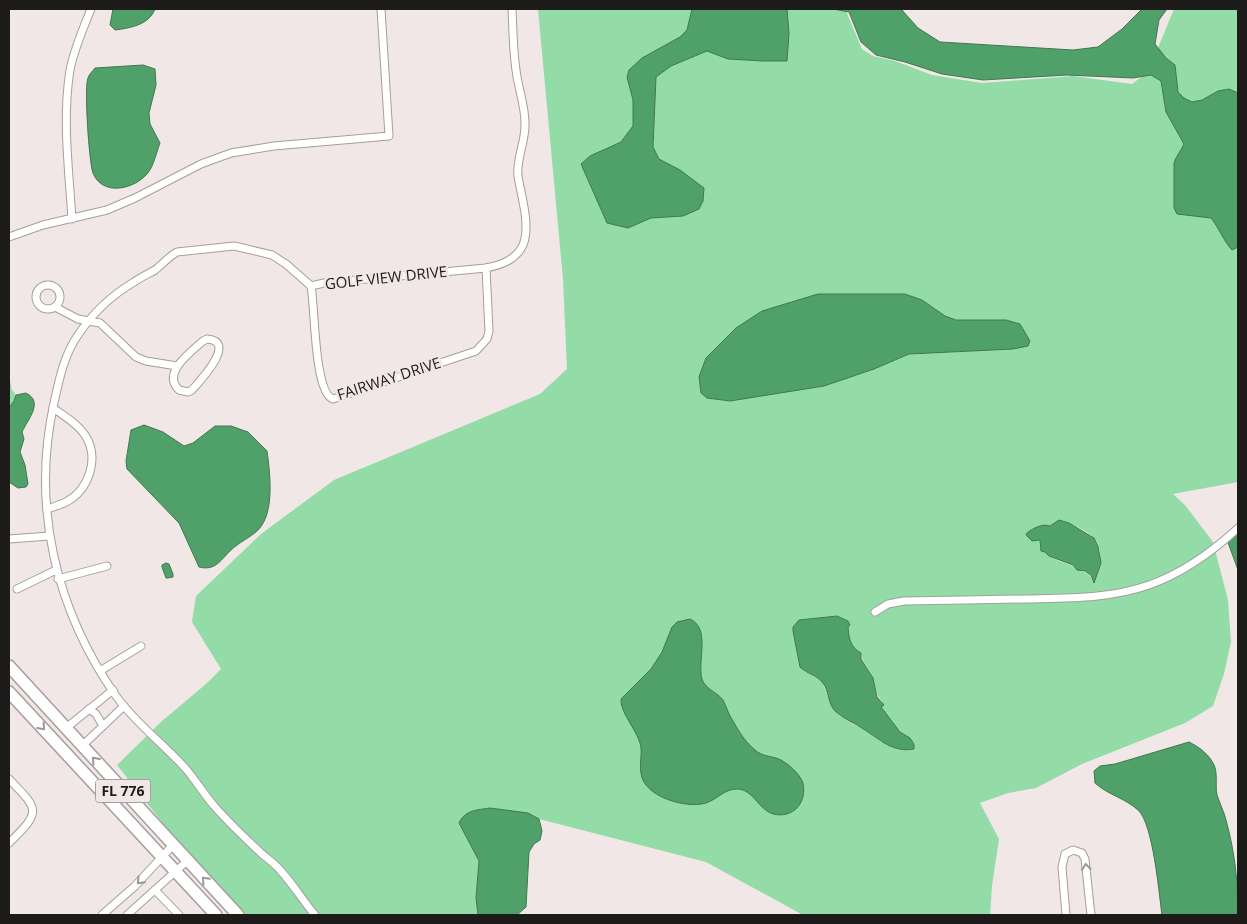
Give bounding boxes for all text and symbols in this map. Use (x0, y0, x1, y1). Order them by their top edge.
street label: GOLF VIEW DRIVE (324, 261, 448, 293)
street label: FAIRWAY DRIVE (334, 352, 443, 404)
one-way arrow (36, 722, 45, 731)
one-way arrow (92, 756, 101, 765)
road number: FL 776 (96, 779, 150, 802)
one-way arrow (1081, 862, 1092, 870)
one-way arrow (137, 875, 146, 884)
one-way arrow (202, 876, 211, 885)

